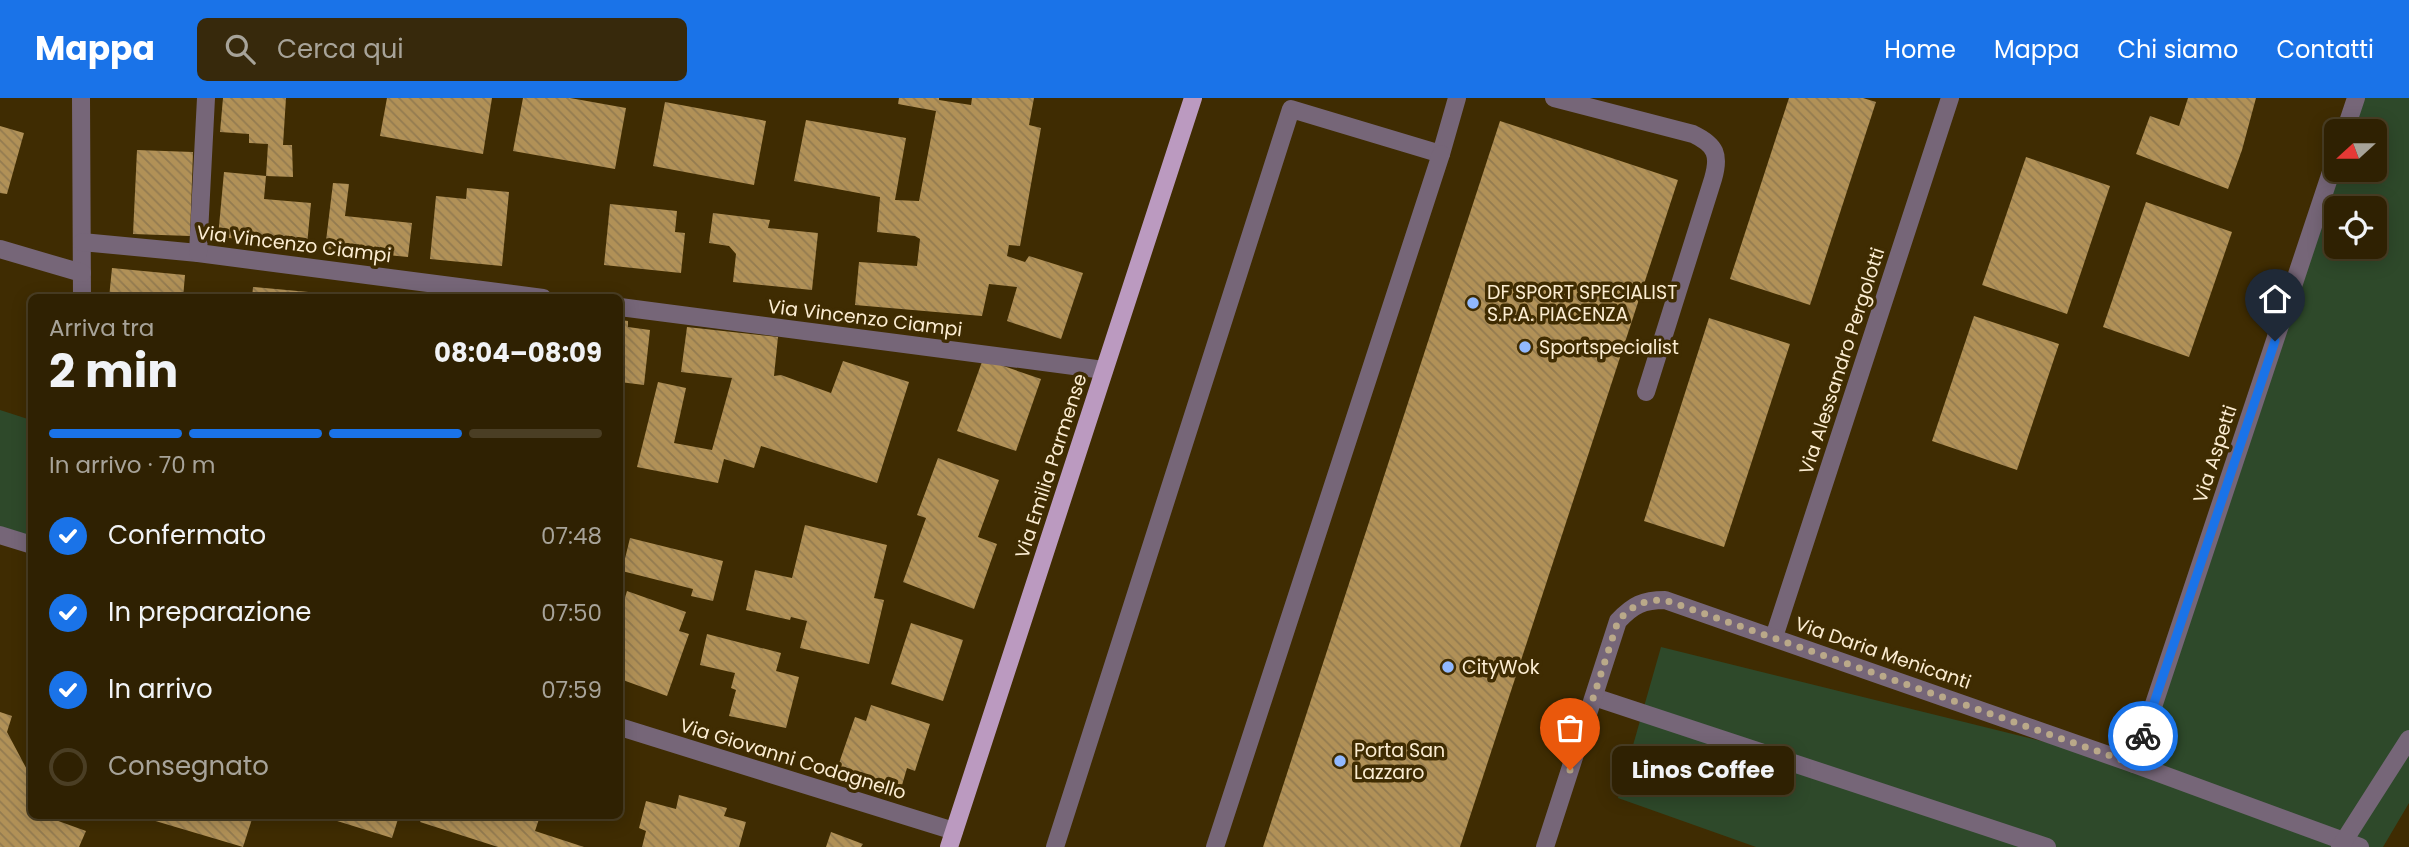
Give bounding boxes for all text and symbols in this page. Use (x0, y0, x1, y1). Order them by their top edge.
search box (197, 18, 687, 81)
text: Mappa (35, 25, 155, 72)
icon: search (221, 30, 259, 68)
text: Cerca qui (277, 31, 404, 67)
text: Home (1884, 33, 1956, 66)
text: Mappa (1994, 33, 2079, 66)
text: Chi siamo (2117, 33, 2238, 66)
text: Contatti (2276, 33, 2374, 66)
north arrow (2324, 119, 2387, 182)
map controls (2324, 119, 2387, 259)
button: locate (2324, 196, 2387, 259)
street label: Via Vincenzo Ciampi (195, 219, 393, 269)
street label: Via Alessandro Pergolotti (1793, 244, 1891, 478)
pin (2245, 269, 2305, 341)
place label: DF SPORT SPECIALIST S.P.A. PIACENZA (1487, 279, 1677, 328)
icon: home (2256, 280, 2294, 318)
street label: Via Vincenzo Ciampi (766, 293, 964, 343)
marker: DF SPORT SPECIALIST S.P.A. PIACENZA (1465, 295, 1481, 311)
text: Arriva tra (49, 312, 154, 344)
place label: Sportspecialist (1539, 334, 1679, 361)
text: 08:04–08:09 (434, 335, 602, 371)
text: 2 min (49, 339, 178, 403)
marker: Sportspecialist (1517, 339, 1533, 355)
street label: Via Emilia Parmense (1008, 370, 1094, 562)
street label: Via Aspetti (2187, 402, 2243, 506)
text: In arrivo · 70 m (49, 449, 216, 481)
icon: check (49, 517, 87, 555)
text: Confermato (108, 517, 266, 553)
text: 07:48 (541, 520, 602, 552)
icon: check (49, 594, 87, 632)
text: In preparazione (108, 594, 311, 630)
text: 07:50 (541, 597, 602, 629)
street label: Via Daria Menicanti (1791, 610, 1975, 696)
place label: CityWok (1462, 654, 1540, 681)
marker: CityWok (1440, 659, 1456, 675)
icon: check (49, 671, 87, 709)
text: In arrivo (108, 671, 213, 707)
text: 07:59 (541, 674, 602, 706)
pin (1540, 698, 1600, 770)
courier (2108, 701, 2178, 771)
icon: bag (1551, 709, 1589, 747)
street label: Via Giovanni Codagnello (676, 712, 910, 806)
icon: bike (2124, 717, 2162, 755)
place label: Porta San Lazzaro (1354, 737, 1445, 786)
callout: Linos Coffee (1612, 746, 1794, 794)
text: Consegnato (108, 748, 269, 784)
marker: Porta San Lazzaro (1332, 753, 1348, 769)
text: Linos Coffee (1632, 754, 1774, 786)

